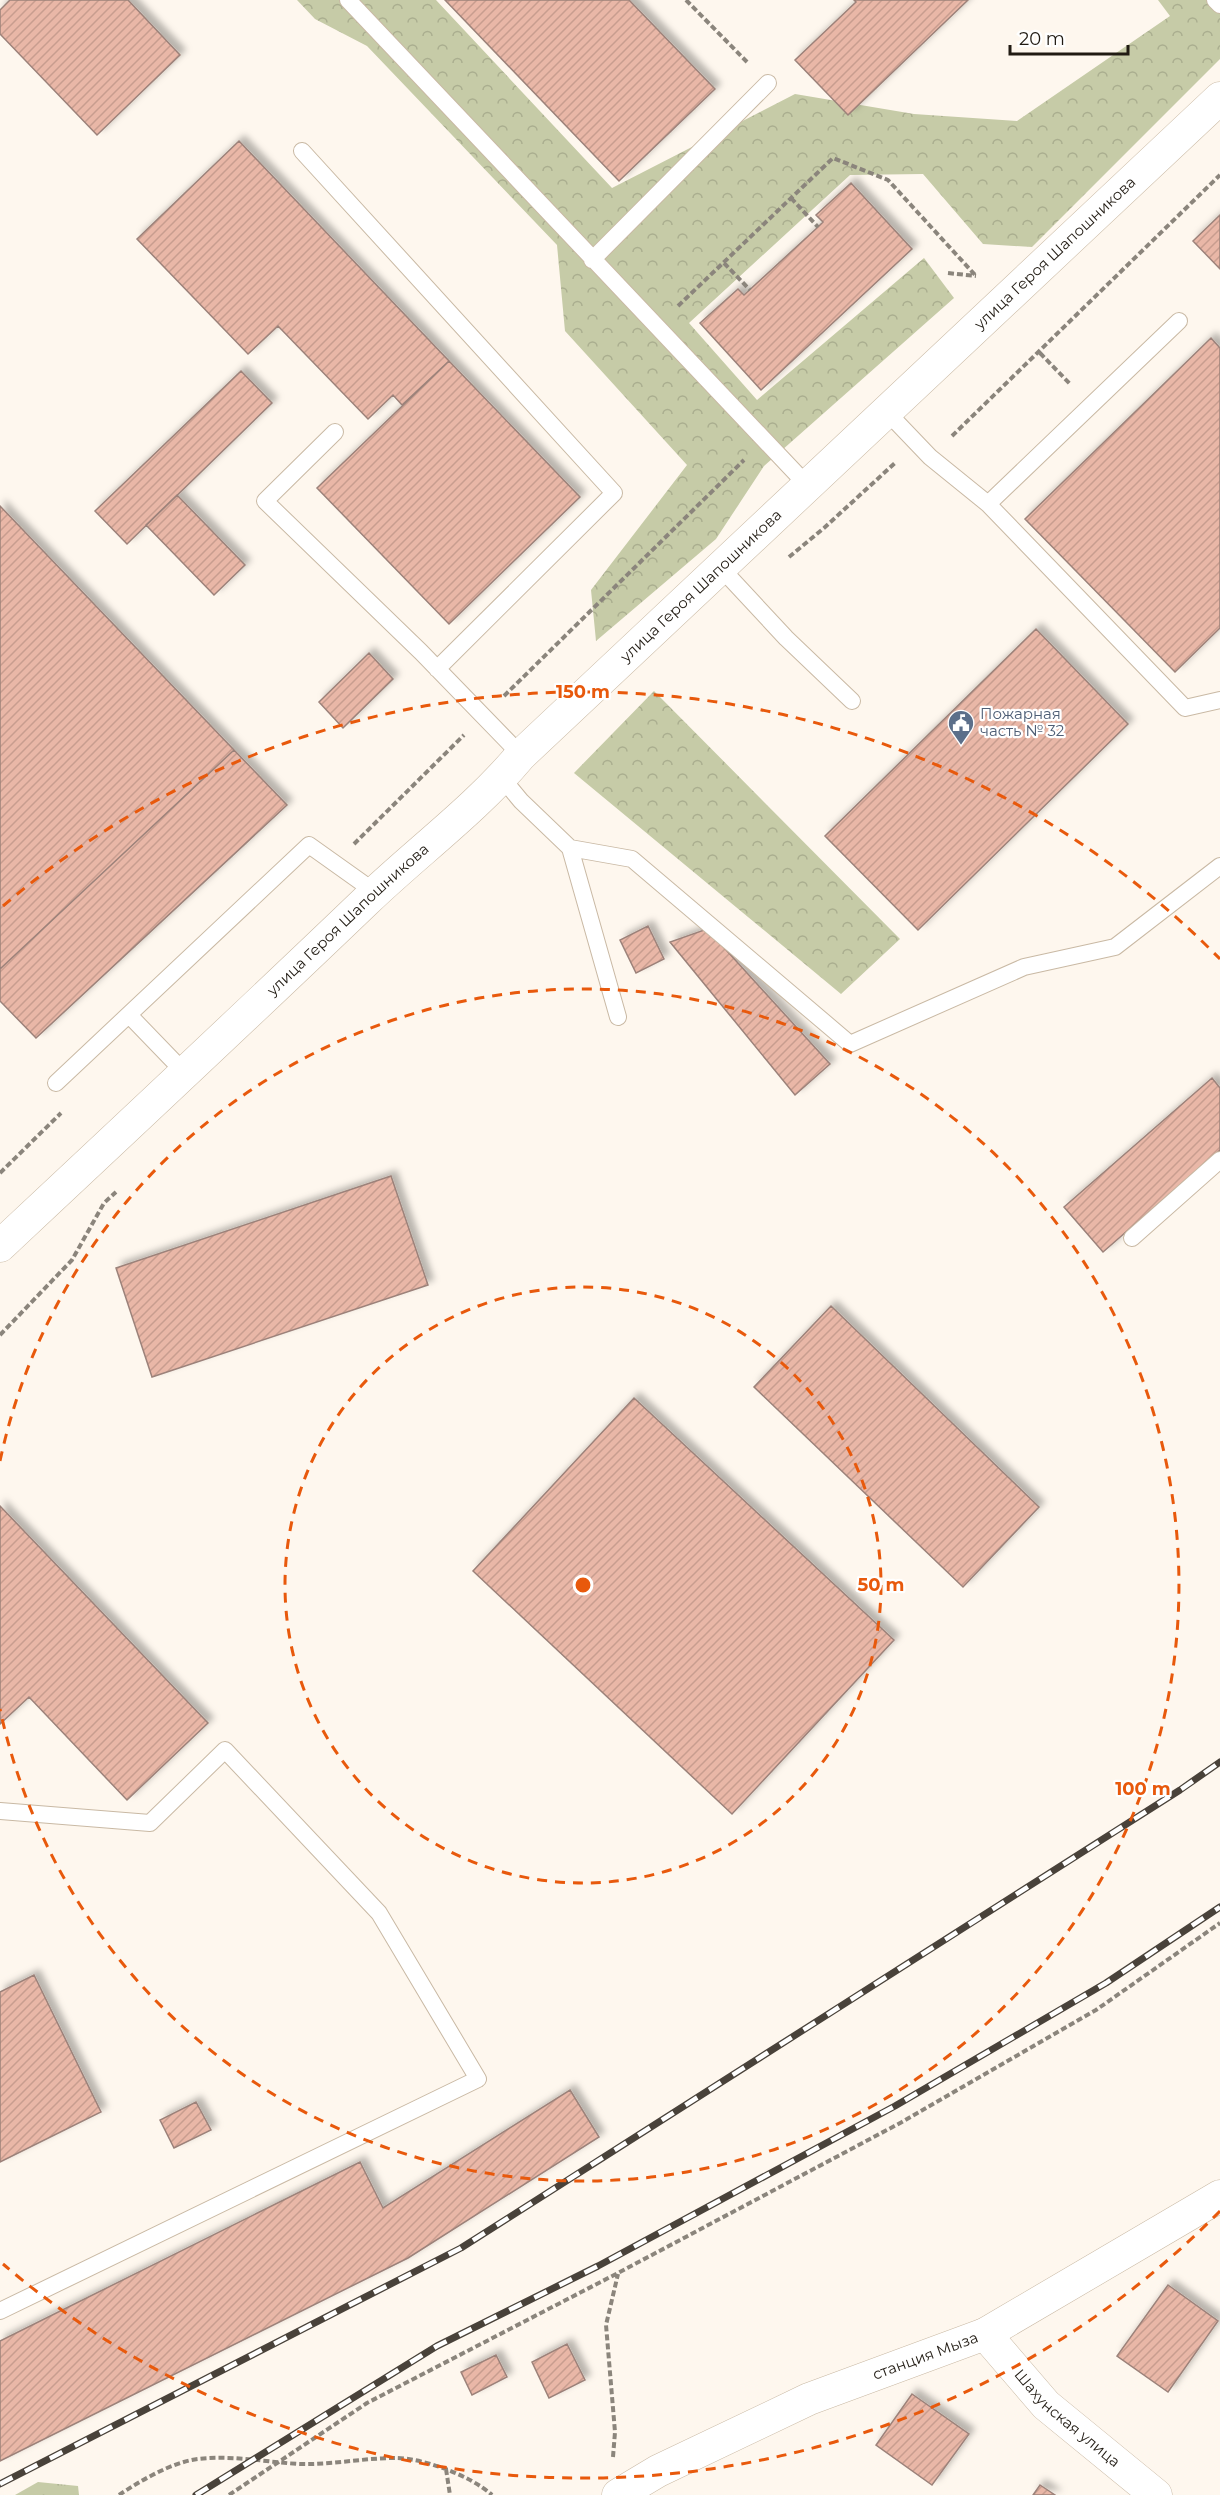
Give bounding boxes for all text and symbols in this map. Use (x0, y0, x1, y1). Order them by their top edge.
scale bar (1010, 18, 1128, 56)
text: 20 m (1019, 28, 1065, 50)
street label: улица Героя Шапошникова (969, 172, 1139, 334)
street label: улица Героя Шапошникова (615, 505, 785, 667)
text: 150 m (556, 681, 610, 703)
place label: Пожарная часть № 32 (980, 704, 1064, 740)
public building icon: Пожарная часть № 32 (946, 708, 976, 746)
street label: улица Героя Шапошникова (262, 839, 432, 1000)
text: 50 m (858, 1574, 904, 1596)
centre of rings (573, 1575, 593, 1595)
text: 100 m (1115, 1778, 1171, 1800)
street label: станция Мыза (870, 2327, 981, 2384)
street label: Шахунская улица (1010, 2365, 1124, 2471)

